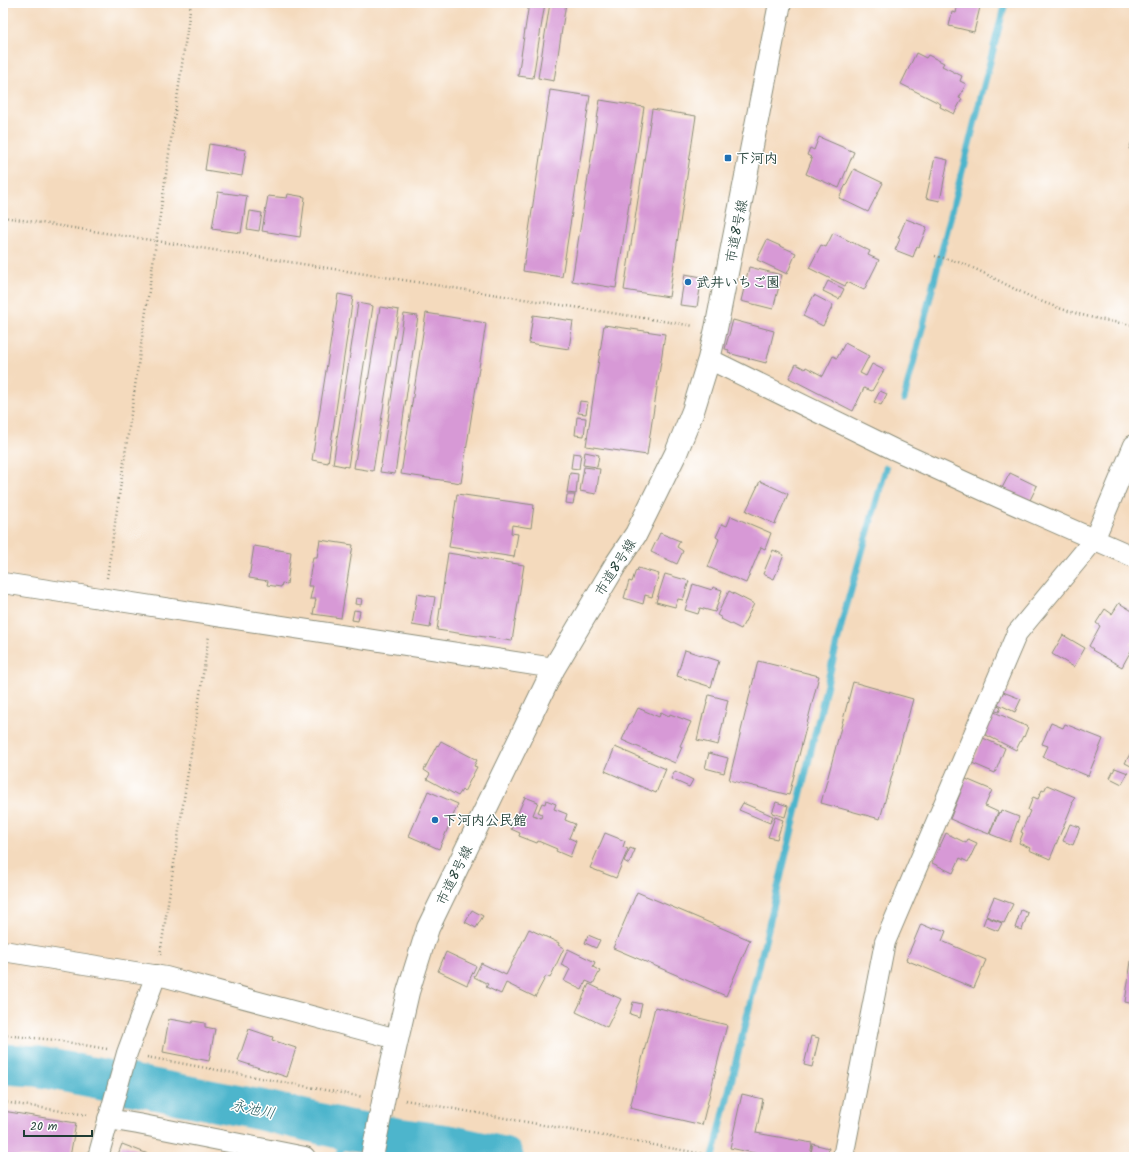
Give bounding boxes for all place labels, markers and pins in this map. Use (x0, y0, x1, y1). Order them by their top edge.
place label: 下河内 (736, 148, 778, 170)
marker: 下河内 (723, 153, 733, 163)
place label: 武井いちご園 (696, 272, 780, 294)
marker: 武井いちご園 (683, 277, 693, 287)
place label: 下河内公民館 (443, 810, 527, 832)
marker: 下河内公民館 (430, 815, 440, 825)

